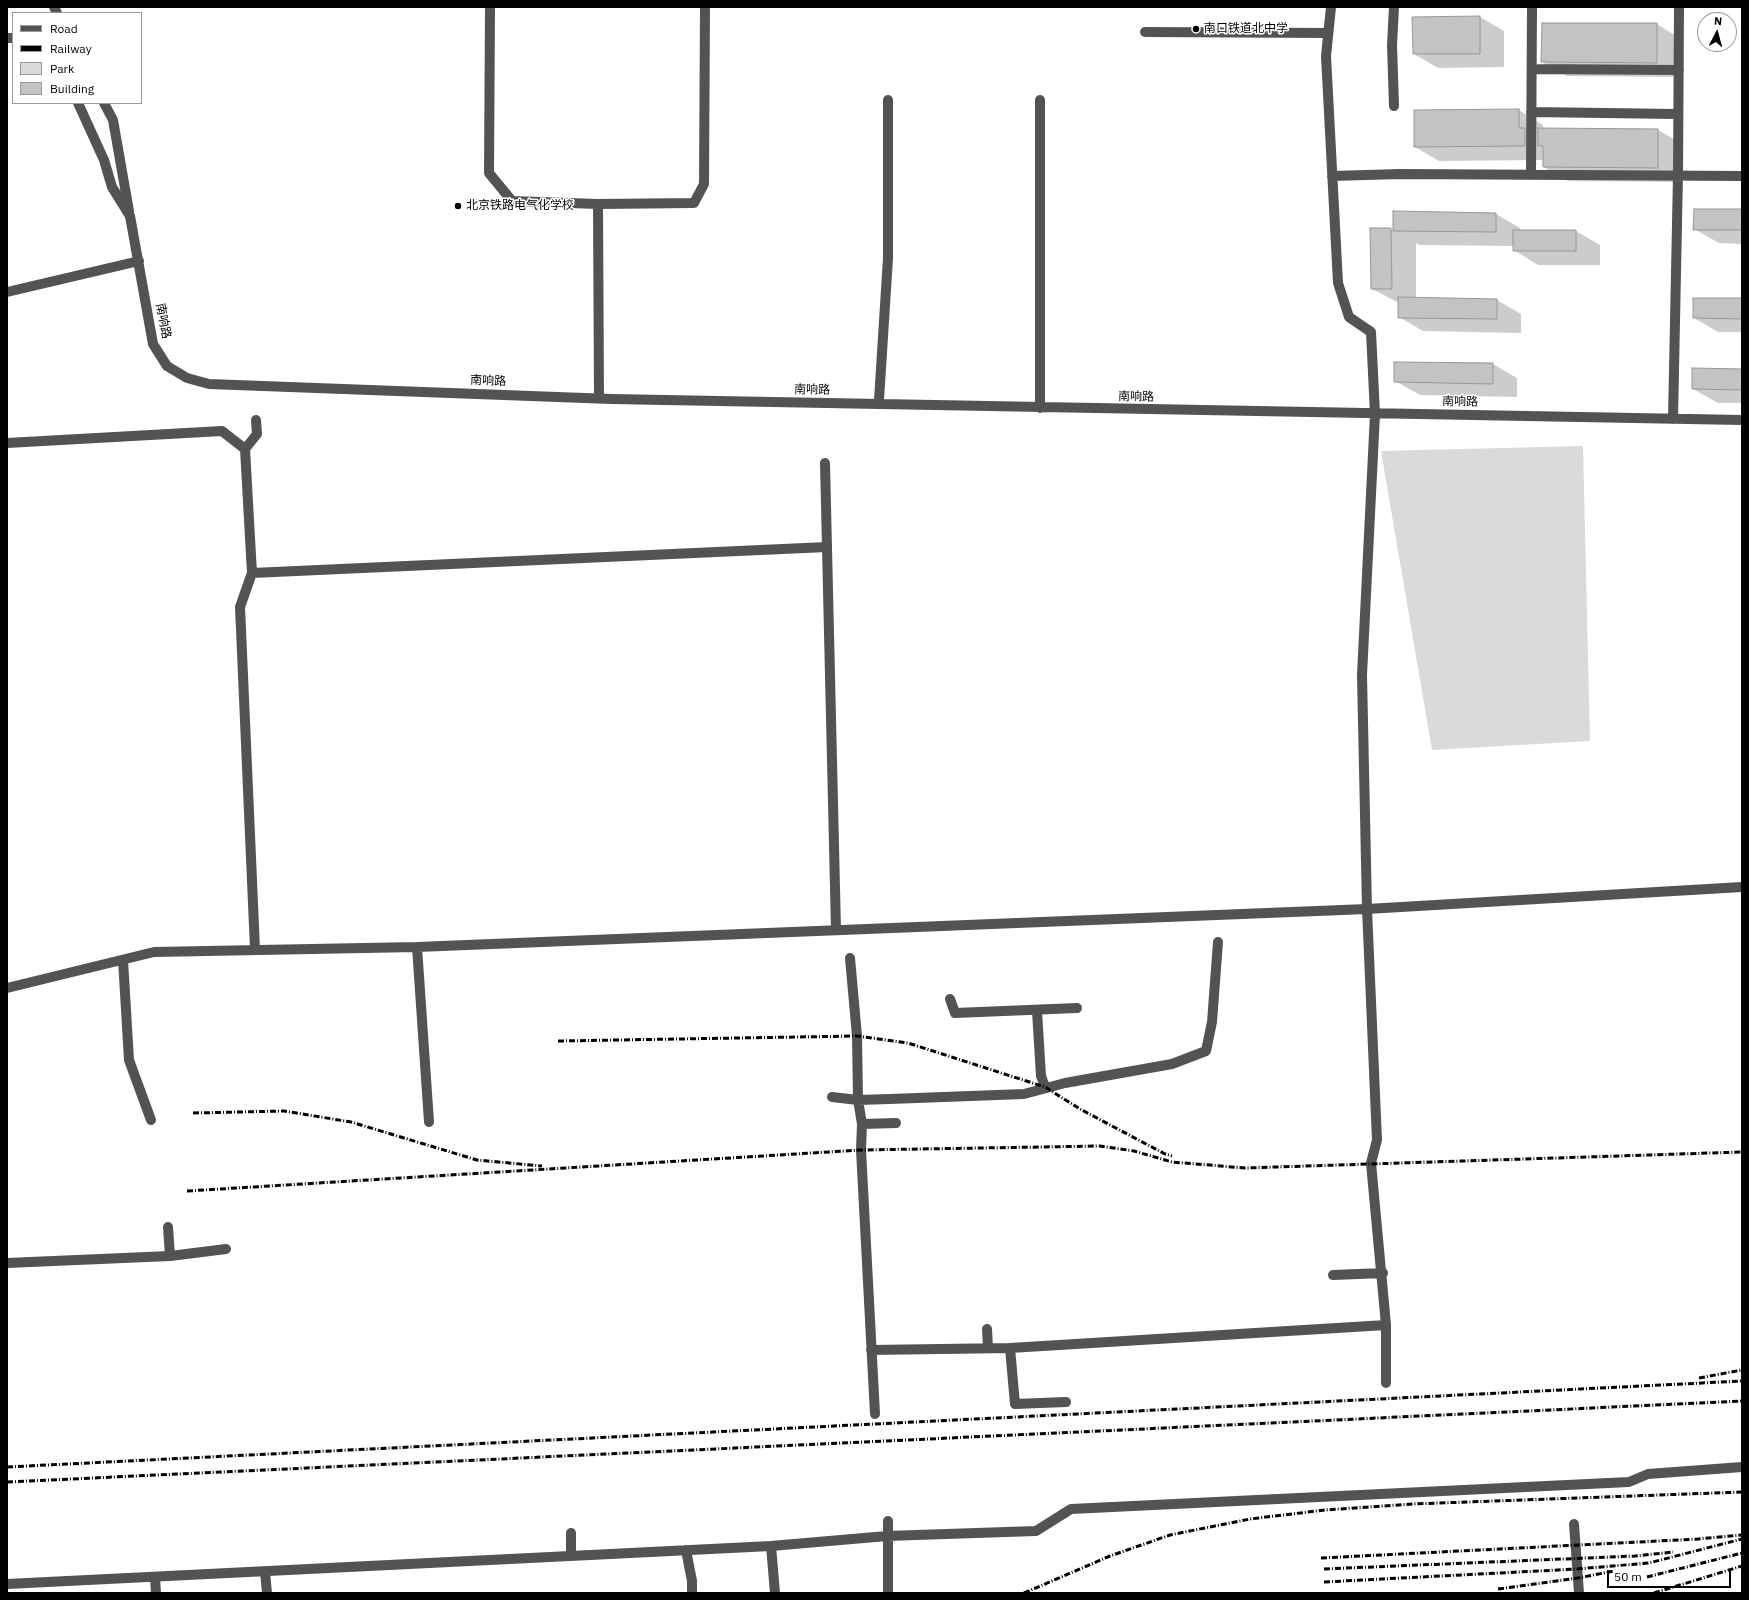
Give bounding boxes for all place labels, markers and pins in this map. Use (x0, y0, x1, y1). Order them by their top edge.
place label: 南口铁道北中学 (1204, 22, 1288, 36)
marker: 南口铁道北中学 (1191, 24, 1201, 34)
place label: 北京铁路电气化学校 (466, 199, 574, 213)
marker: 北京铁路电气化学校 (453, 201, 463, 211)

